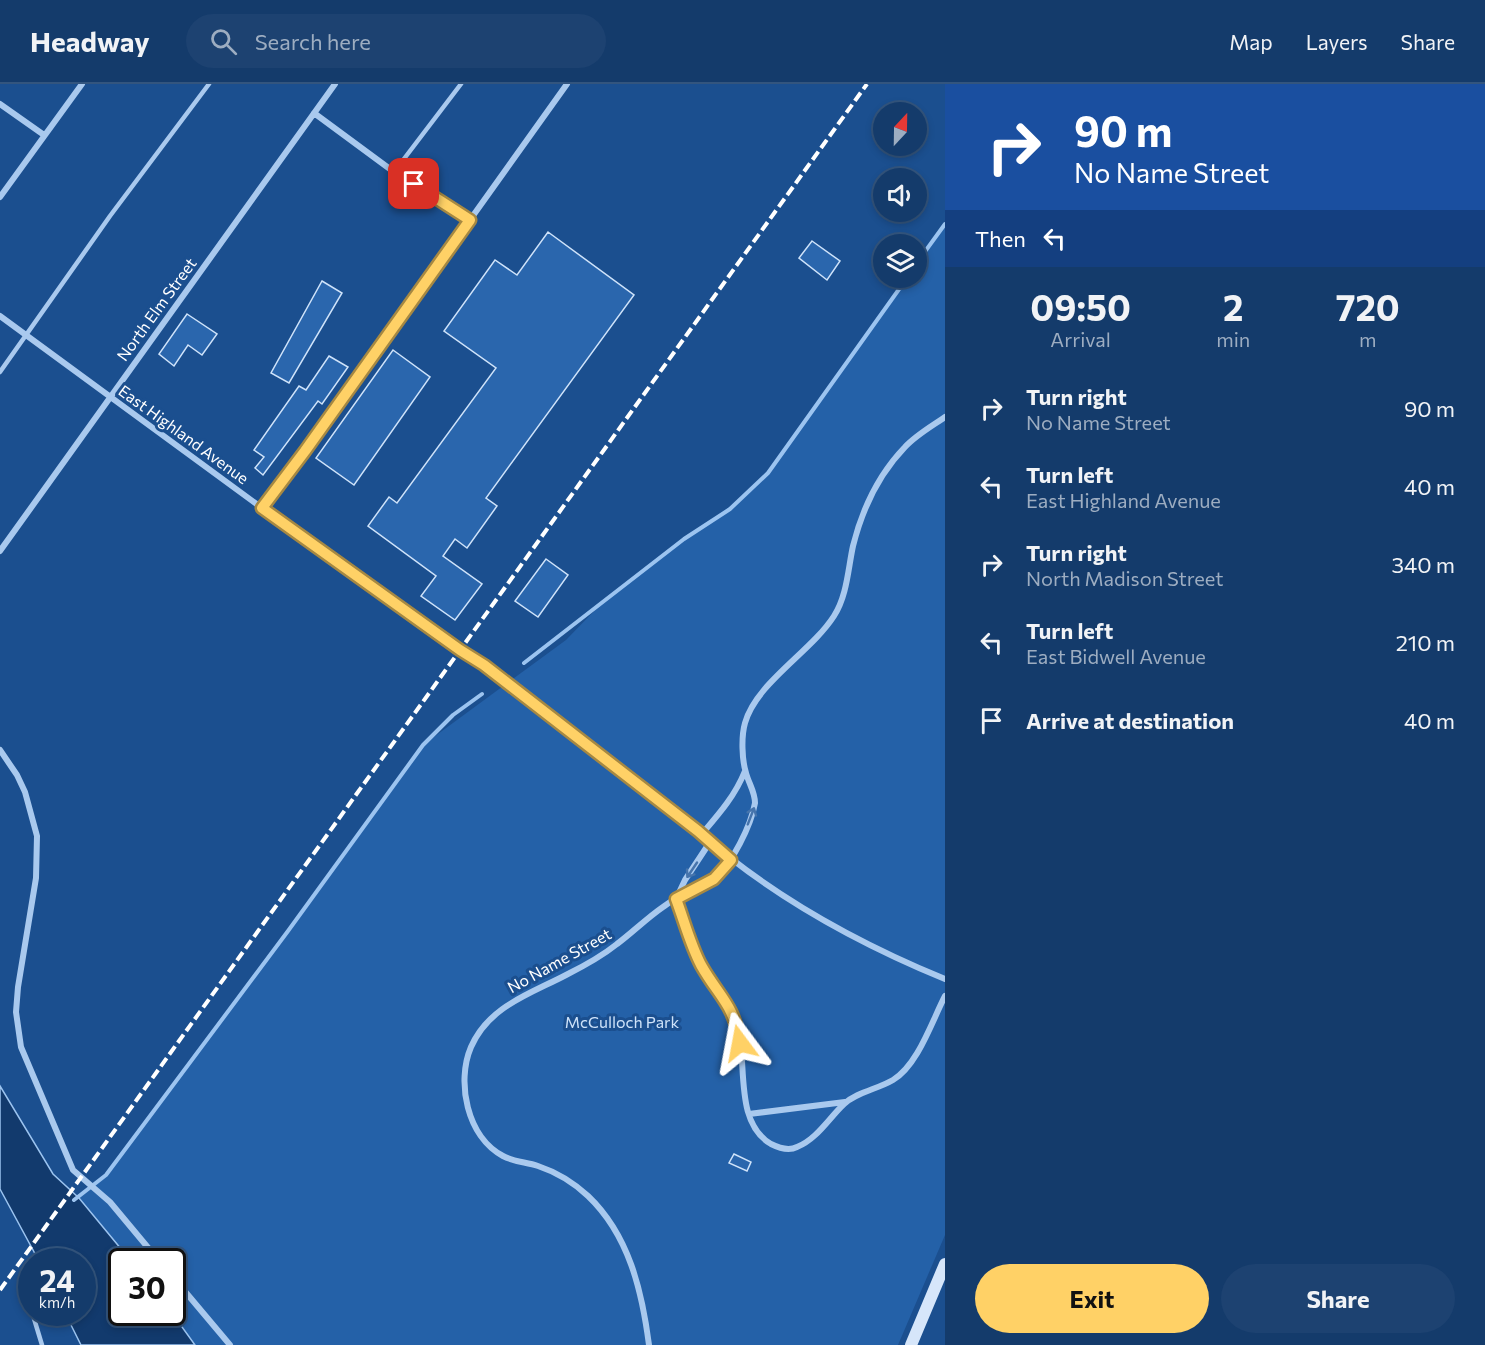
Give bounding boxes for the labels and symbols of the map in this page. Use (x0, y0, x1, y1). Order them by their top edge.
north arrow (873, 102, 927, 156)
pin (388, 158, 439, 209)
street label: North Elm Street (112, 253, 200, 364)
street label: East Highland Avenue (115, 380, 253, 488)
one-way arrow (746, 808, 757, 826)
one-way arrow (686, 861, 698, 878)
street label: No Name Street (504, 923, 615, 996)
position arrow (708, 1011, 772, 1075)
park label: McCulloch Park (565, 1012, 680, 1031)
speed limit sign: 30 (108, 1248, 186, 1326)

